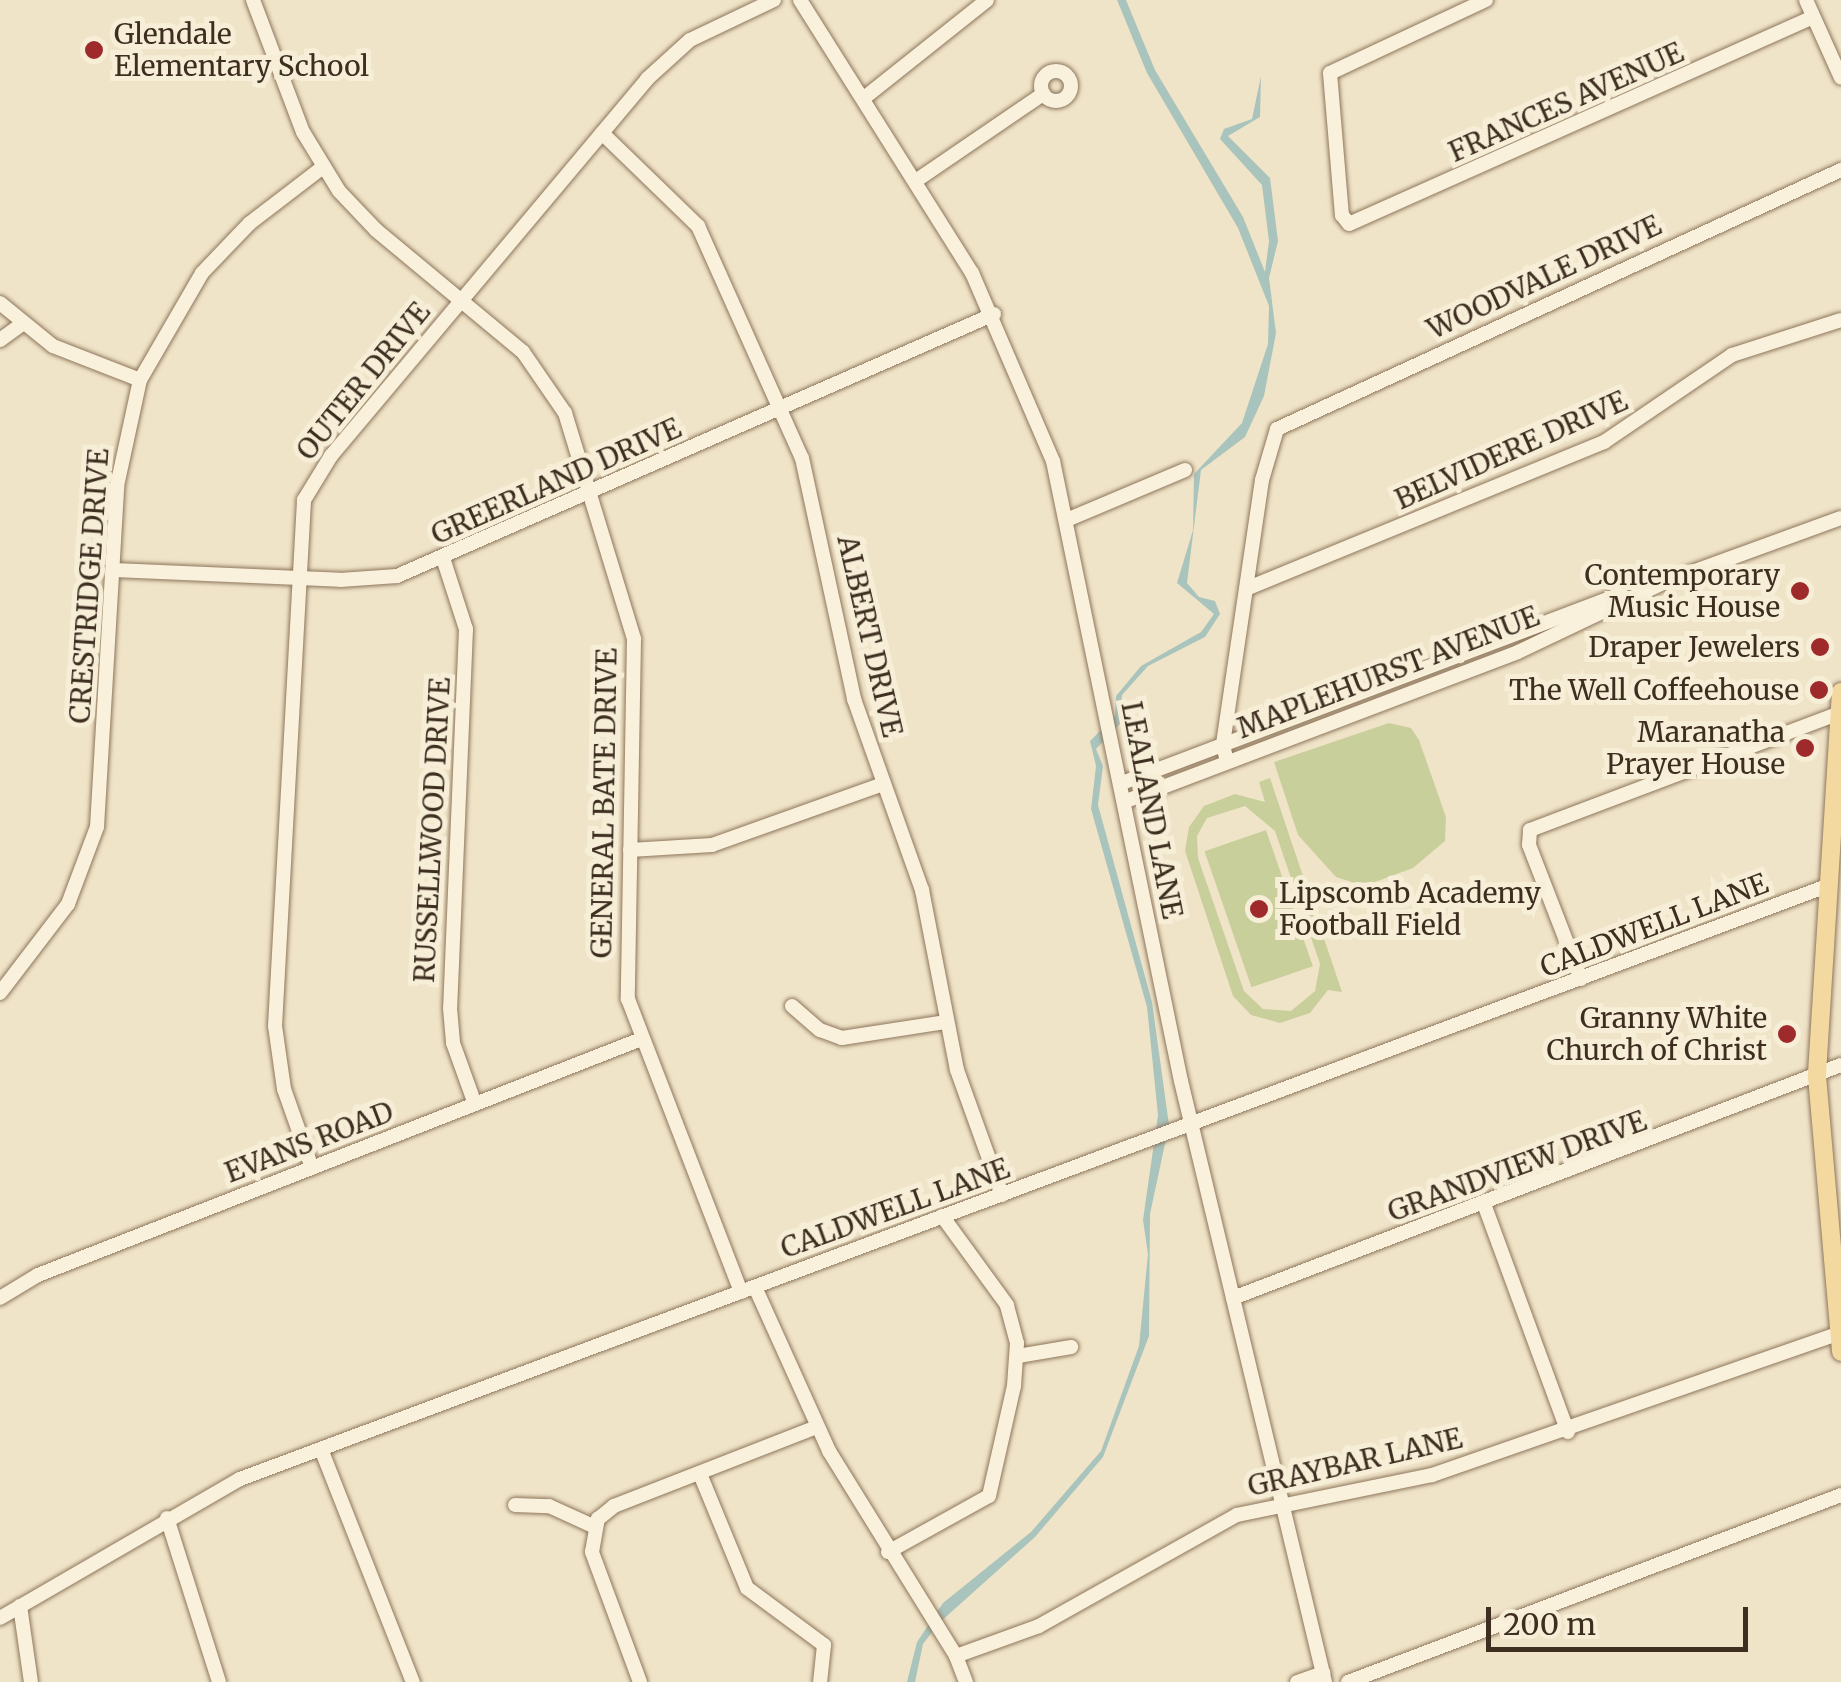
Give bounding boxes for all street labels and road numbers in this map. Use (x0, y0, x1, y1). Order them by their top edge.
street label: FRANCES AVENUE (1444, 35, 1688, 169)
street label: WOODVALE DRIVE (1422, 208, 1666, 346)
street label: OUTER DRIVE (289, 296, 437, 466)
street label: BELVIDERE DRIVE (1390, 384, 1632, 516)
street label: GREERLAND DRIVE (426, 411, 686, 551)
street label: CRESTRIDGE DRIVE (63, 447, 115, 725)
street label: ALBERT DRIVE (830, 532, 910, 740)
street label: MAPLEHURST AVENUE (1232, 599, 1544, 745)
street label: GENERAL BATE DRIVE (584, 648, 624, 958)
street label: RUSSELLWOOD DRIVE (407, 676, 457, 984)
street label: LEALAND LANE (1114, 699, 1190, 921)
street label: CALDWELL LANE (1536, 866, 1772, 984)
street label: EVANS ROAD (220, 1095, 398, 1189)
street label: GRANDVIEW DRIVE (1383, 1104, 1651, 1228)
street label: CALDWELL LANE (776, 1151, 1014, 1265)
street label: GRAYBAR LANE (1245, 1421, 1465, 1503)

